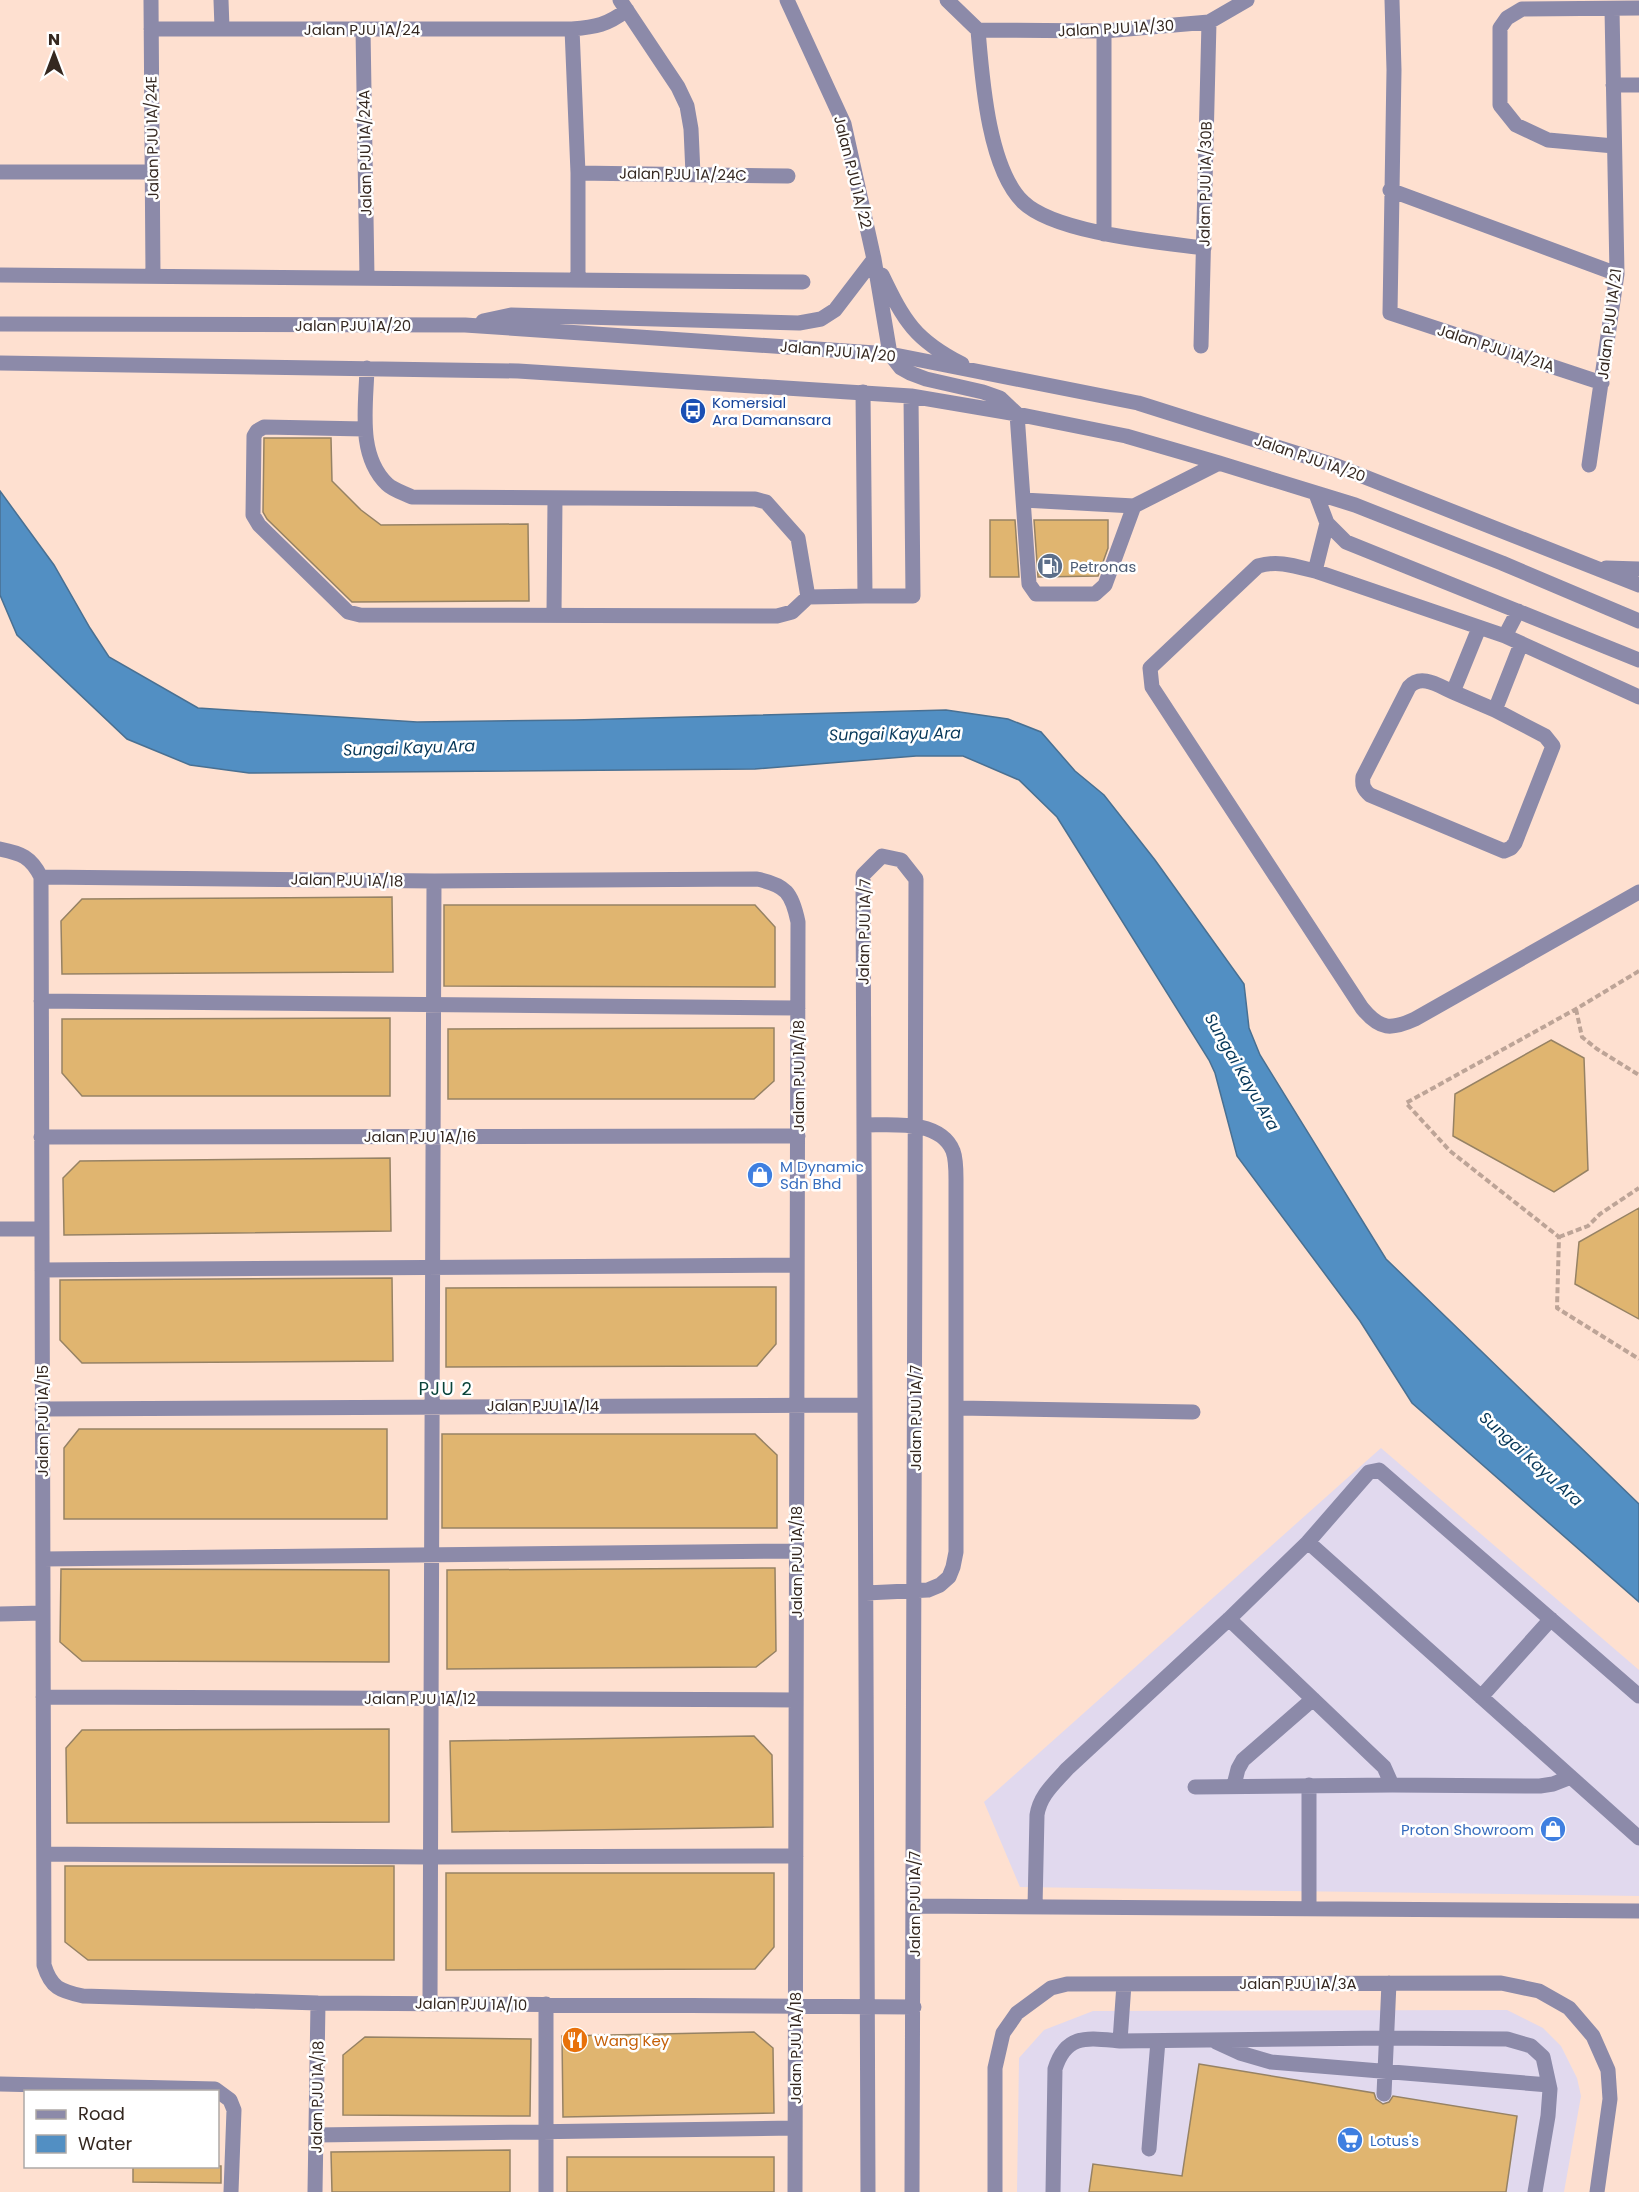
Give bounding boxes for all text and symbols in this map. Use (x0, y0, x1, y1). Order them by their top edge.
street label: Jalan PJU 1A/30 (1057, 14, 1175, 42)
street label: Jalan PJU 1A/24 (304, 19, 420, 40)
north arrow (24, 24, 84, 84)
text: N (48, 28, 60, 51)
street label: Jalan PJU 1A/24E (140, 76, 164, 200)
street label: Jalan PJU 1A/24A (353, 90, 377, 216)
street label: Jalan PJU 1A/22 (829, 113, 877, 231)
street label: Jalan PJU 1A/30B (1193, 121, 1217, 247)
street label: Jalan PJU 1A/24C (619, 162, 747, 186)
street label: Jalan PJU 1A/21 (1592, 267, 1626, 381)
street label: Jalan PJU 1A/20 (295, 315, 411, 336)
street label: Jalan PJU 1A/21A (1435, 319, 1557, 377)
street label: Jalan PJU 1A/20 (779, 335, 897, 367)
place label: Komersial Ara Damansara (712, 392, 832, 430)
bus stop icon: Komersial Ara Damansara (678, 396, 708, 426)
street label: Jalan PJU 1A/20 (1252, 429, 1368, 487)
fuel station icon: Petronas (1035, 551, 1065, 581)
place label: Petronas (1070, 556, 1136, 577)
water label: Sungai Kayu Ara (829, 721, 961, 747)
water label: Sungai Kayu Ara (343, 734, 476, 762)
street label: Jalan PJU 1A/18 (291, 869, 403, 891)
street label: Jalan PJU 1A/7 (853, 879, 875, 985)
water label: Sungai Kayu Ara (1199, 1009, 1285, 1135)
street label: Jalan PJU 1A/18 (788, 1020, 809, 1132)
street label: Jalan PJU 1A/16 (364, 1126, 476, 1147)
place label: M Dynamic Sdn Bhd (780, 1156, 864, 1194)
shop icon: M Dynamic Sdn Bhd (745, 1160, 775, 1190)
street label: Jalan PJU 1A/15 (32, 1365, 53, 1477)
street label: Jalan PJU 1A/7 (905, 1365, 926, 1471)
district label: PJU 2 (419, 1376, 473, 1401)
street label: Jalan PJU 1A/14 (487, 1395, 599, 1416)
water label: Sungai Kayu Ara (1474, 1406, 1588, 1512)
street label: Jalan PJU 1A/18 (786, 1506, 807, 1618)
street label: Jalan PJU 1A/12 (364, 1688, 476, 1709)
shop icon: Proton Showroom (1538, 1814, 1568, 1844)
place label: Proton Showroom (1401, 1819, 1534, 1840)
street label: Jalan PJU 1A/7 (904, 1851, 925, 1957)
street label: Jalan PJU 1A/3A (1239, 1973, 1357, 1994)
street label: Jalan PJU 1A/18 (785, 1992, 806, 2104)
street label: Jalan PJU 1A/10 (415, 1993, 527, 2015)
restaurant icon: Wang Key (560, 2025, 590, 2055)
place label: Wang Key (594, 2030, 670, 2051)
street label: Jalan PJU 1A/18 (306, 2041, 328, 2153)
legend (24, 2090, 219, 2168)
text: Road (78, 2101, 125, 2126)
supermarket icon: Lotus's (1335, 2125, 1365, 2155)
place label: Lotus's (1370, 2130, 1419, 2151)
text: Water (78, 2131, 132, 2156)

